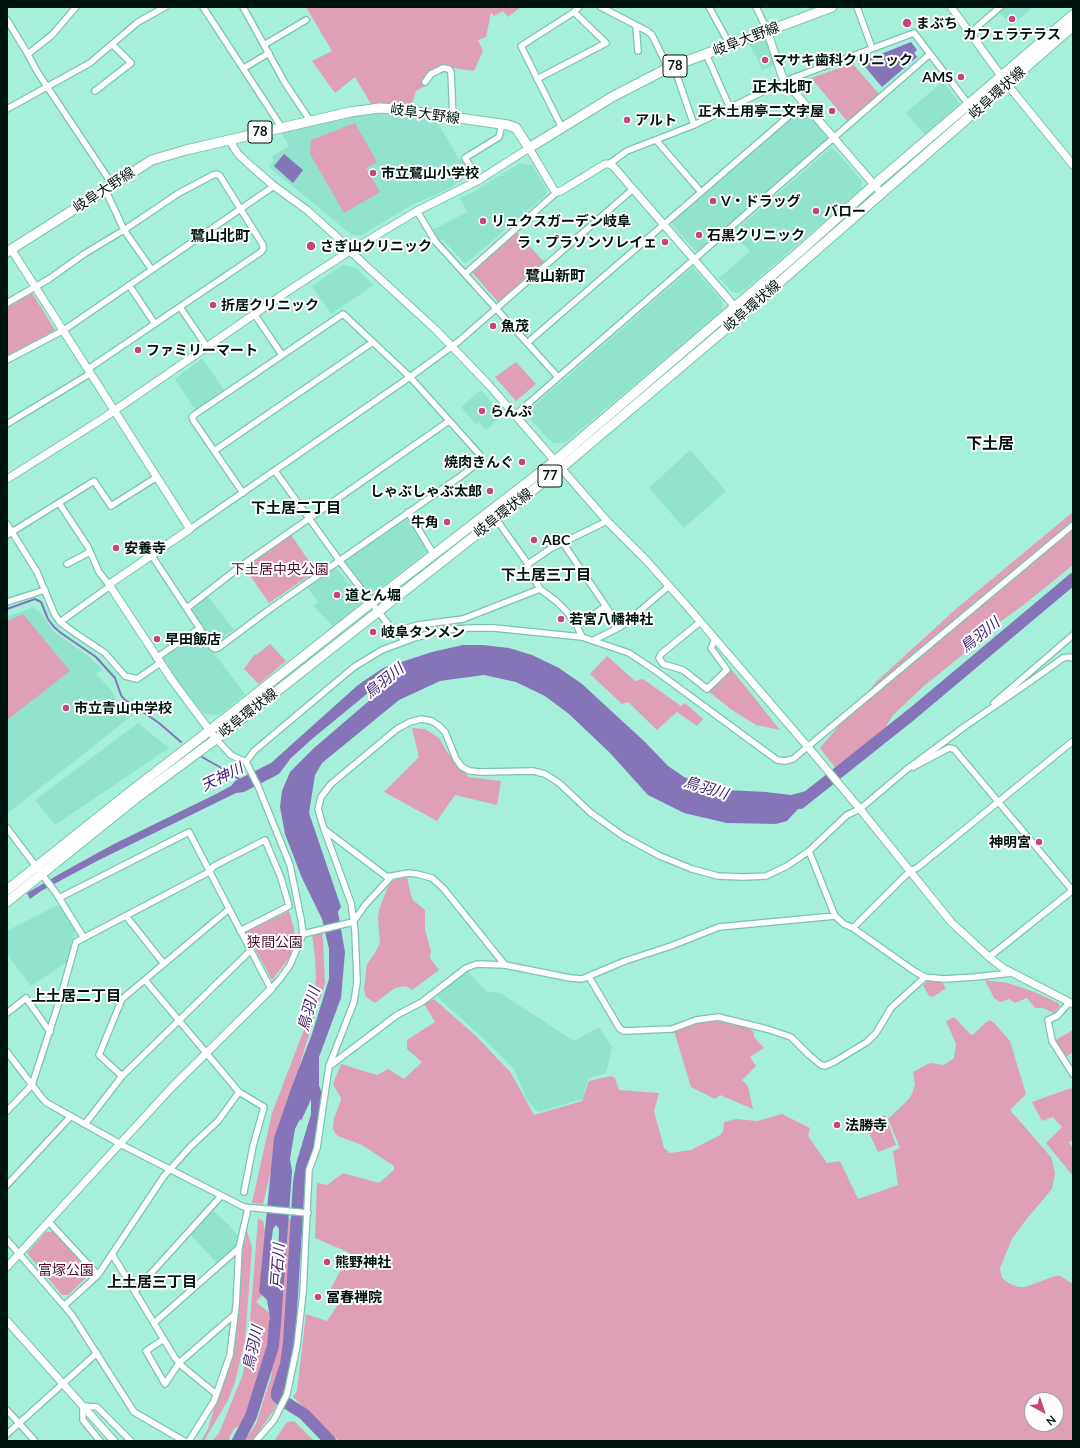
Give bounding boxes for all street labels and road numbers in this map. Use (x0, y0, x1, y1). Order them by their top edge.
street label: 岐阜大野線 (710, 19, 782, 59)
road number: 78 (663, 55, 687, 77)
street label: 岐阜環状線 (965, 63, 1029, 123)
street label: 岐阜大野線 (389, 101, 461, 127)
road number: 78 (248, 121, 272, 143)
street label: 岐阜大野線 (70, 164, 138, 216)
street label: 岐阜環状線 (720, 277, 784, 335)
road number: 77 (538, 465, 562, 487)
street label: 岐阜環状線 (470, 485, 536, 541)
street label: 岐阜環状線 (215, 685, 281, 741)

